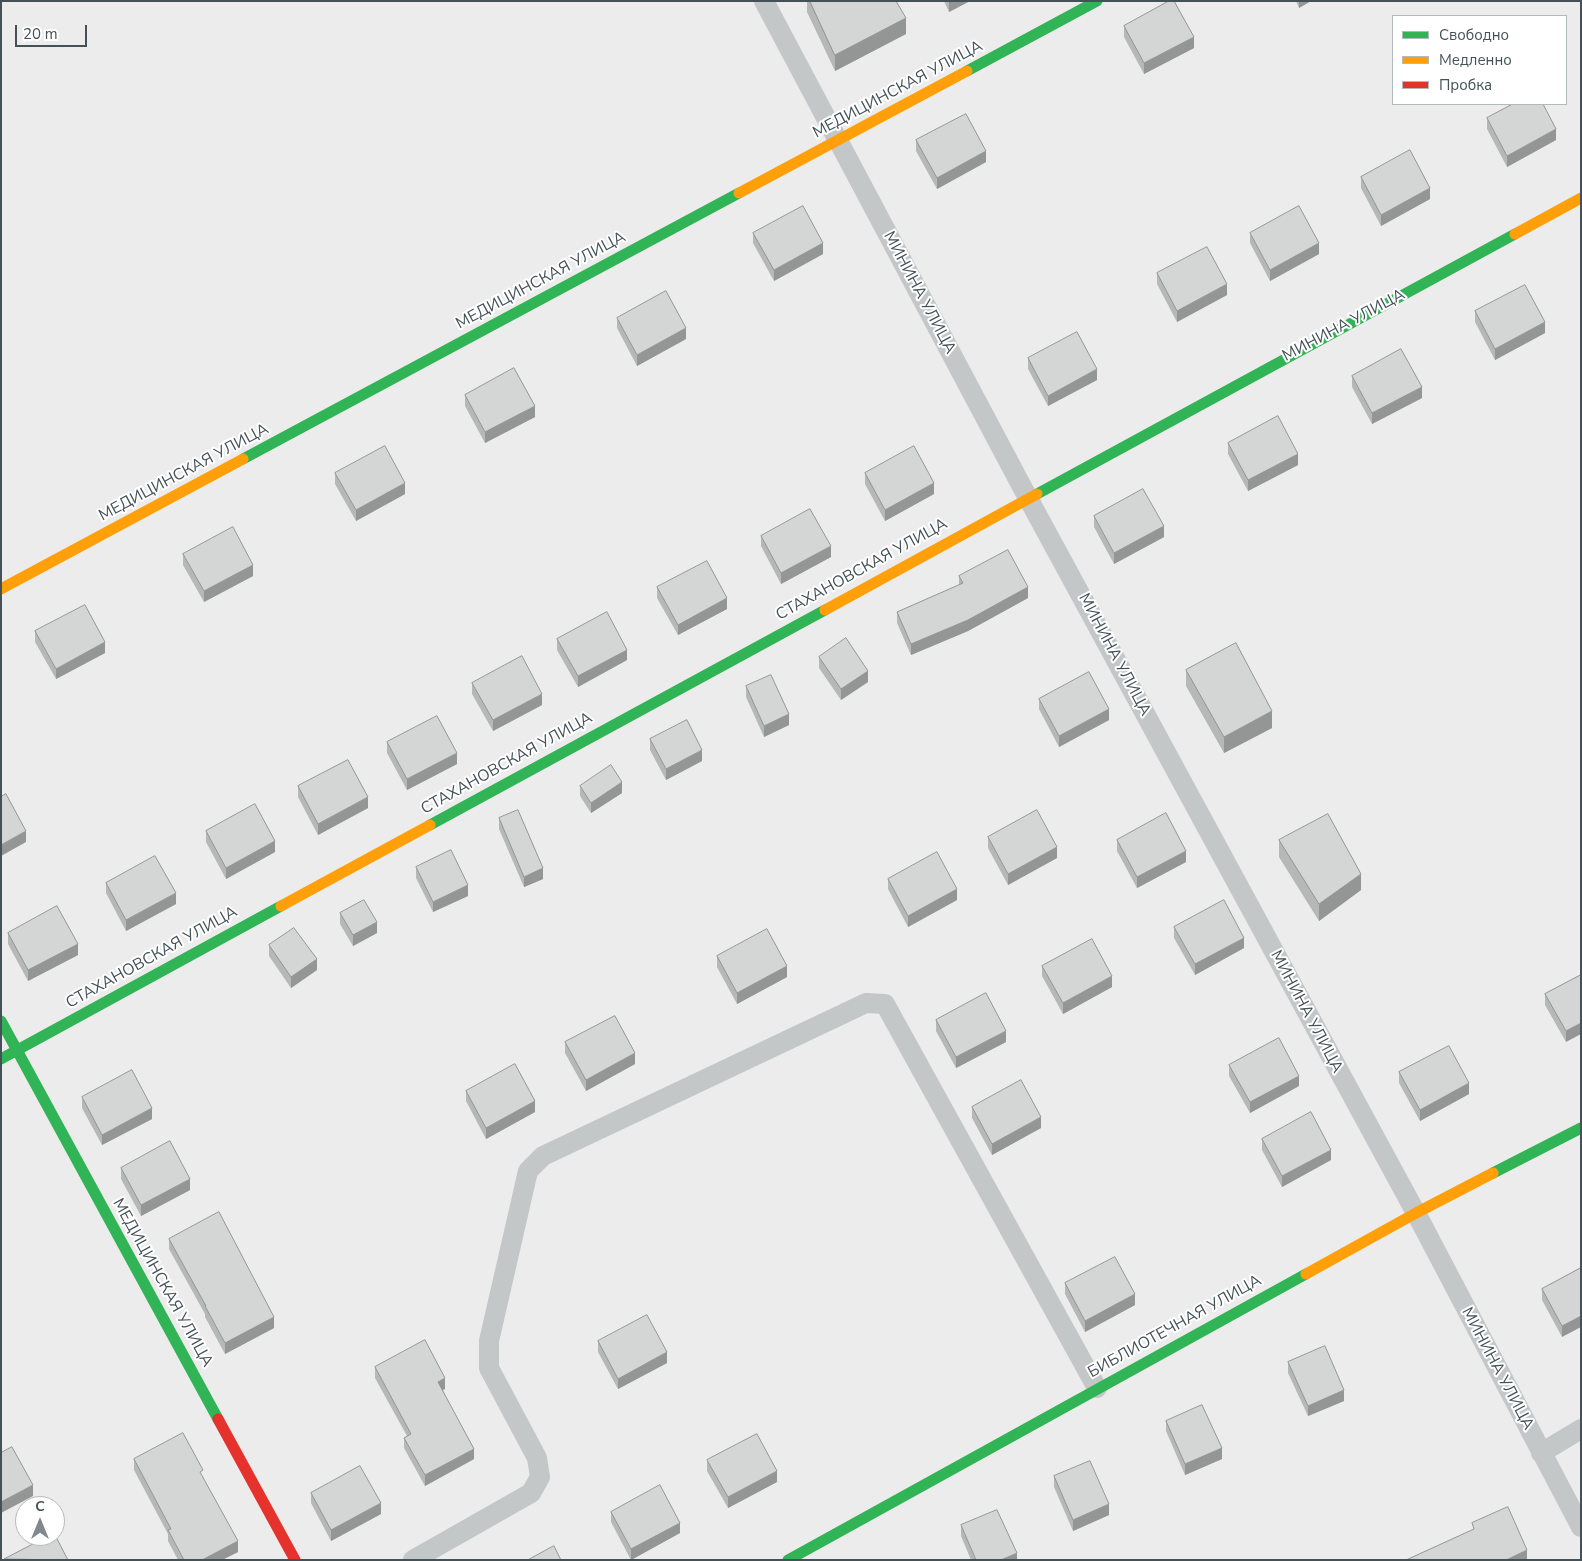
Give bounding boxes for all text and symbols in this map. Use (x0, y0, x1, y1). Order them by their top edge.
scale bar (18, 15, 90, 47)
legend (1392, 15, 1567, 105)
text: 20 m (23, 24, 58, 44)
text: Свободно (1439, 25, 1509, 45)
street label: МЕДИЦИНСКАЯ УЛИЦА (810, 37, 986, 143)
text: Медленно (1439, 50, 1512, 70)
text: Пробка (1439, 75, 1492, 95)
street label: МЕДИЦИНСКАЯ УЛИЦА (453, 228, 629, 334)
street label: МИНИНА УЛИЦА (879, 229, 959, 357)
street label: МИНИНА УЛИЦА (1280, 286, 1408, 366)
street label: МЕДИЦИНСКАЯ УЛИЦА (96, 420, 272, 526)
street label: СТАХАНОВСКАЯ УЛИЦА (773, 515, 951, 625)
street label: МИНИНА УЛИЦА (1074, 591, 1154, 719)
street label: СТАХАНОВСКАЯ УЛИЦА (418, 709, 596, 819)
street label: СТАХАНОВСКАЯ УЛИЦА (63, 903, 241, 1013)
street label: МИНИНА УЛИЦА (1266, 948, 1346, 1076)
street label: МЕДИЦИНСКАЯ УЛИЦА (108, 1195, 216, 1371)
street label: БИБЛИОТЕЧНАЯ УЛИЦА (1085, 1271, 1265, 1383)
street label: МИНИНА УЛИЦА (1457, 1305, 1537, 1433)
north arrow (15, 1496, 65, 1546)
text: С (35, 1497, 45, 1516)

